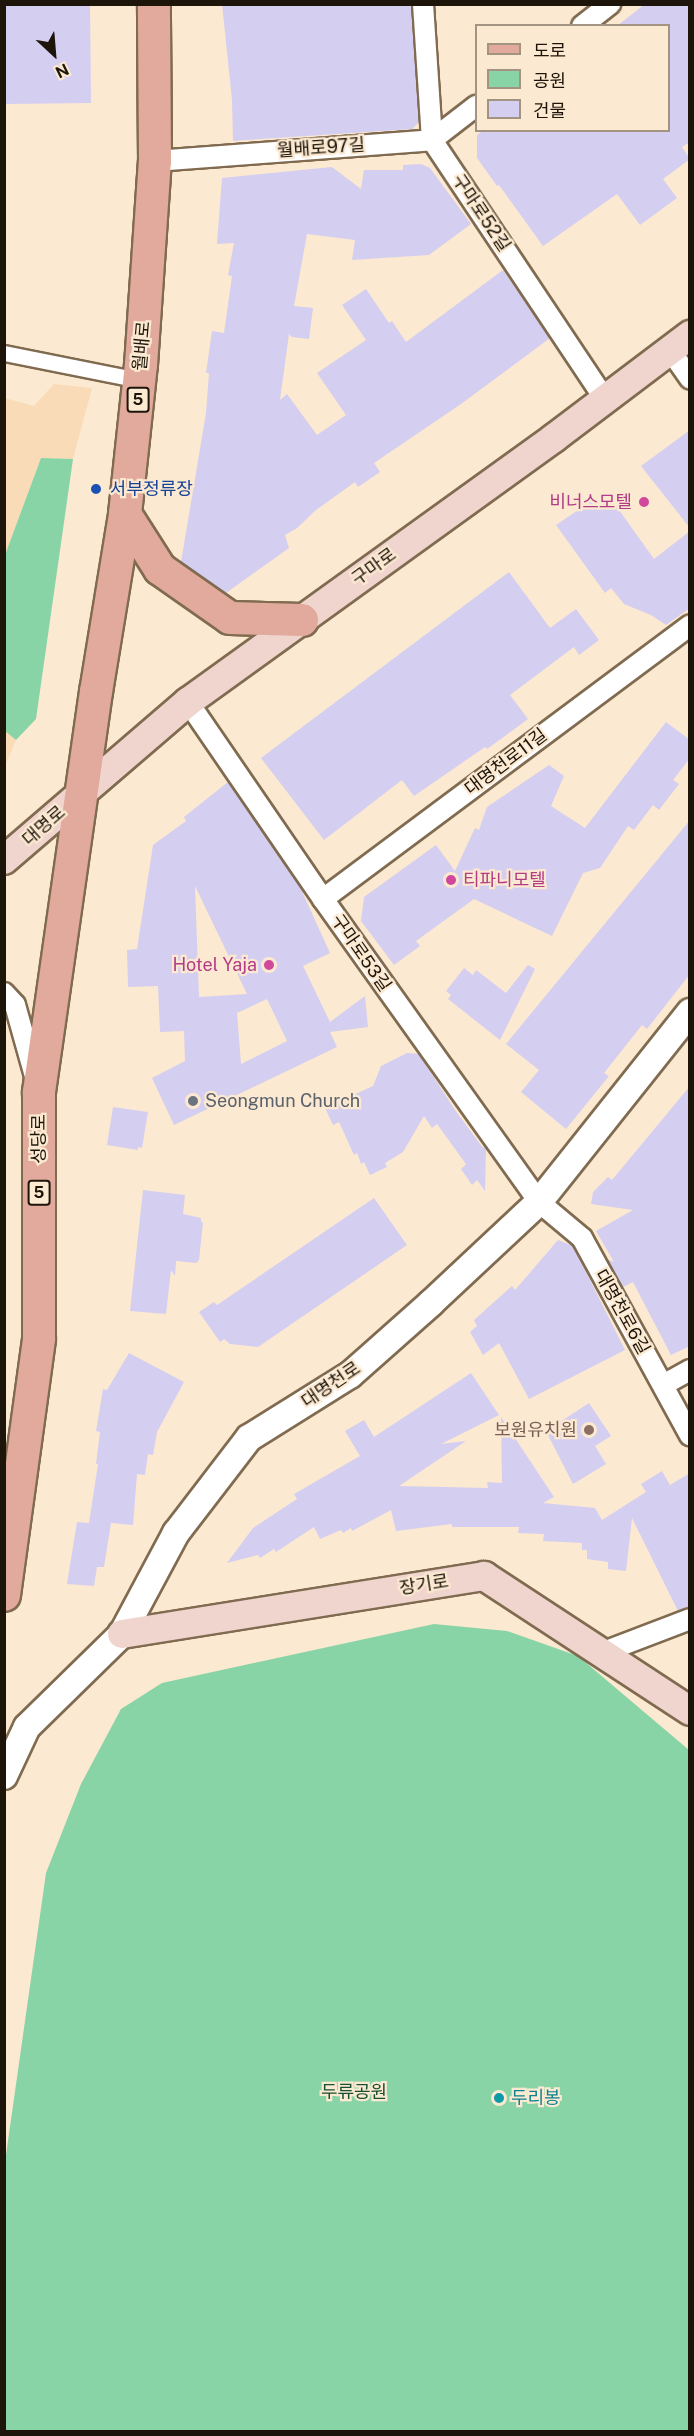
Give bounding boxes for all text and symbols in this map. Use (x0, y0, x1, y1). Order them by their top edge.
north arrow (24, 24, 84, 84)
legend (475, 24, 670, 132)
text: 도로 (533, 40, 566, 61)
text: N (52, 59, 72, 82)
text: 공원 (533, 70, 566, 91)
text: 건물 (533, 100, 566, 121)
street label: 월배로97길 (276, 134, 366, 162)
street label: 구마로52길 (447, 170, 515, 256)
street label: 월배로 (129, 320, 155, 372)
road number: 5 (126, 387, 150, 413)
place label: 서부정류장 (110, 478, 193, 500)
marker: 서부정류장 (87, 480, 105, 498)
place label: 비너스모텔 (549, 491, 632, 513)
marker: 비너스모텔 (637, 495, 651, 509)
street label: 구마로 (348, 544, 400, 590)
street label: 대명천로11길 (461, 724, 551, 800)
street label: 대명로 (18, 802, 70, 850)
place label: 티파니모텔 (463, 869, 546, 891)
marker: 티파니모텔 (444, 873, 458, 887)
street label: 구마로53길 (327, 910, 395, 996)
place label: Hotel Yaja (172, 954, 257, 976)
marker: Hotel Yaja (262, 958, 276, 972)
place label: Seongmun Church (205, 1090, 360, 1112)
marker: Seongmun Church (186, 1094, 200, 1108)
street label: 성당로 (28, 1114, 50, 1164)
road number: 5 (27, 1180, 51, 1206)
street label: 대명천로6길 (590, 1266, 654, 1358)
street label: 대명천로 (298, 1358, 364, 1412)
place label: 보원유치원 (494, 1419, 577, 1441)
marker: 보원유치원 (582, 1423, 596, 1437)
street label: 장기로 (398, 1570, 450, 1600)
park label: 두류공원 (321, 2081, 387, 2103)
place label: 두리봉 (511, 2087, 561, 2109)
marker: 두리봉 (492, 2091, 506, 2105)

